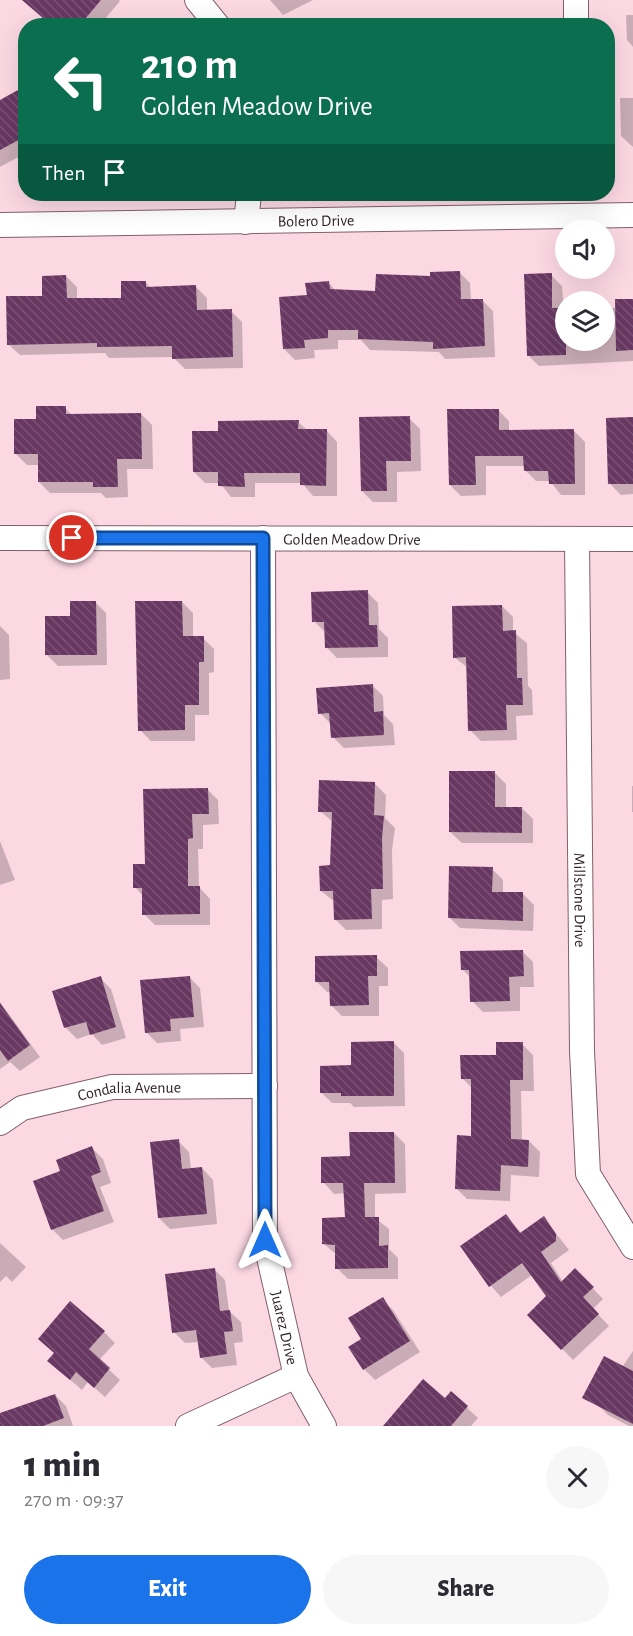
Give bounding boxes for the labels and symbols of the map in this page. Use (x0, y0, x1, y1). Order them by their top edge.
street label: Bolero Drive (278, 212, 354, 230)
pin (46, 512, 97, 563)
street label: Golden Meadow Drive (283, 531, 421, 548)
street label: Millstone Drive (571, 853, 588, 947)
street label: Condalia Avenue (76, 1080, 181, 1104)
position arrow (233, 1208, 297, 1272)
street label: Juarez Drive (268, 1289, 300, 1366)

